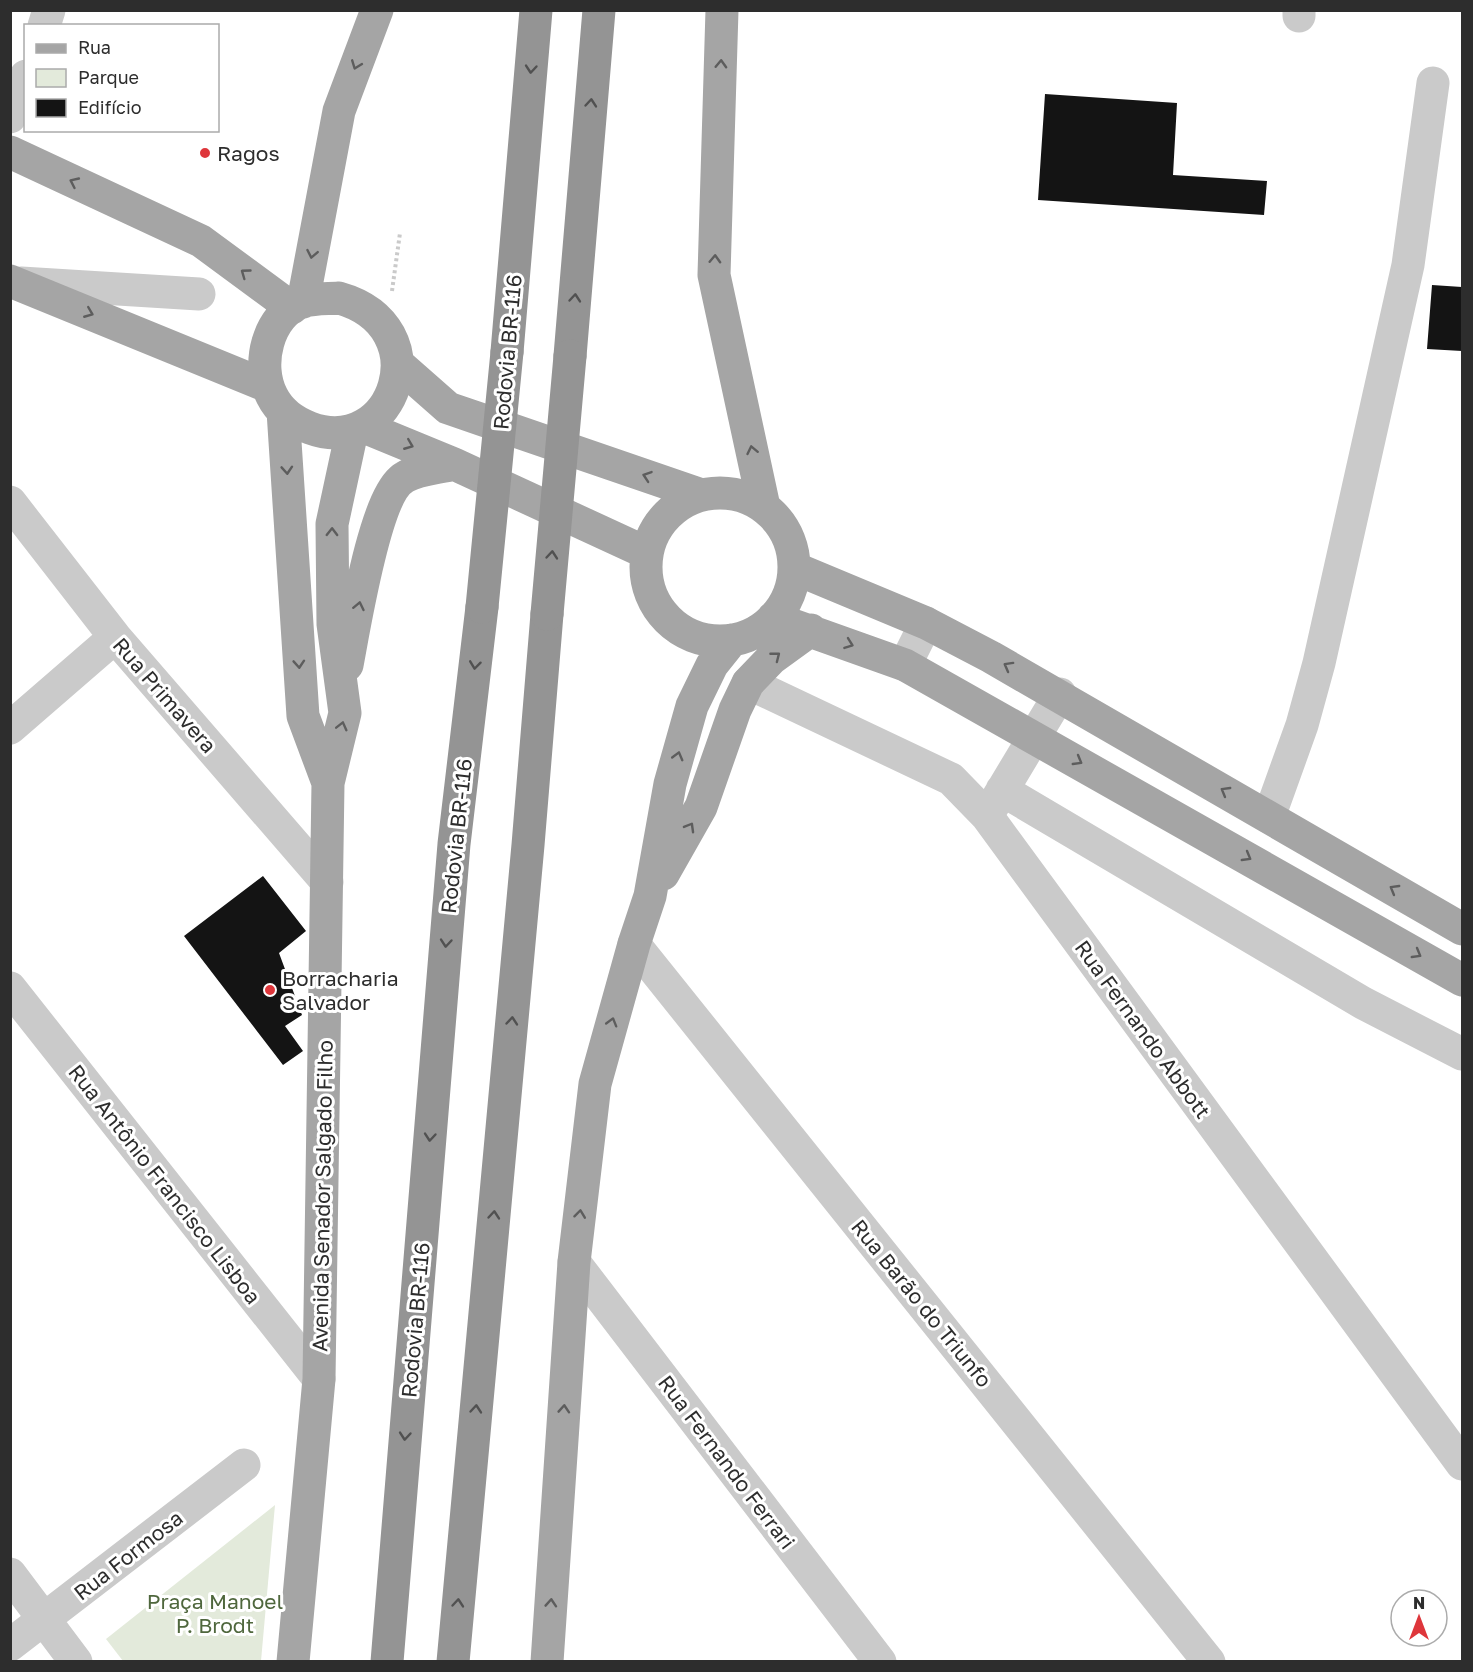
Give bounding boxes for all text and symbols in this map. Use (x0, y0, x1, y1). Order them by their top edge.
legend (24, 24, 219, 132)
text: Rua (78, 36, 111, 58)
one-way arrow (351, 59, 364, 70)
one-way arrow (714, 60, 727, 69)
one-way arrow (525, 64, 538, 73)
text: Parque (78, 66, 139, 88)
text: Edifício (78, 96, 142, 118)
one-way arrow (585, 99, 598, 108)
place label: Ragos (217, 140, 280, 166)
marker: Ragos (198, 146, 212, 160)
one-way arrow (69, 177, 80, 189)
one-way arrow (306, 249, 319, 259)
one-way arrow (708, 255, 721, 264)
one-way arrow (241, 269, 252, 280)
street label: Rodovia BR-116 (487, 273, 527, 431)
one-way arrow (568, 293, 581, 302)
one-way arrow (83, 306, 94, 318)
one-way arrow (402, 438, 413, 450)
one-way arrow (746, 446, 759, 456)
one-way arrow (280, 465, 293, 474)
one-way arrow (642, 471, 653, 484)
one-way arrow (326, 528, 338, 537)
one-way arrow (545, 551, 558, 560)
one-way arrow (352, 601, 365, 611)
street label: Rua Primavera (108, 632, 222, 758)
one-way arrow (842, 637, 853, 649)
one-way arrow (769, 652, 780, 663)
one-way arrow (293, 660, 306, 669)
one-way arrow (470, 661, 482, 670)
one-way arrow (1004, 662, 1014, 673)
one-way arrow (335, 721, 348, 731)
one-way arrow (671, 752, 683, 762)
one-way arrow (1072, 753, 1082, 765)
street label: Rodovia BR-116 (435, 757, 477, 915)
one-way arrow (1221, 787, 1231, 798)
one-way arrow (683, 823, 694, 833)
one-way arrow (1241, 850, 1251, 862)
one-way arrow (1390, 885, 1400, 896)
street label: Rua Fernando Abbott (1070, 935, 1216, 1123)
one-way arrow (440, 938, 453, 947)
one-way arrow (1411, 947, 1421, 958)
place label: Borracharia Salvador (282, 965, 399, 1015)
marker: Borracharia Salvador (263, 983, 277, 997)
one-way arrow (505, 1016, 518, 1025)
one-way arrow (605, 1018, 617, 1028)
street label: Avenida Senador Salgado Filho (306, 1040, 338, 1352)
street label: Rua Antônio Francisco Lisboa (63, 1059, 267, 1309)
one-way arrow (424, 1132, 437, 1141)
one-way arrow (487, 1210, 500, 1219)
one-way arrow (573, 1210, 585, 1219)
street label: Rua Barão do Triunfo (846, 1214, 998, 1392)
street label: Rodovia BR-116 (395, 1241, 435, 1399)
street label: Rua Fernando Ferrari (653, 1370, 801, 1554)
one-way arrow (557, 1404, 570, 1413)
one-way arrow (469, 1405, 482, 1414)
one-way arrow (399, 1431, 412, 1440)
street label: Rua Formosa (68, 1504, 188, 1606)
park label: Praça Manoel P. Brodt (147, 1588, 283, 1638)
north arrow (1389, 1588, 1449, 1648)
text: N (1413, 1593, 1425, 1613)
one-way arrow (451, 1599, 464, 1608)
one-way arrow (544, 1599, 557, 1608)

